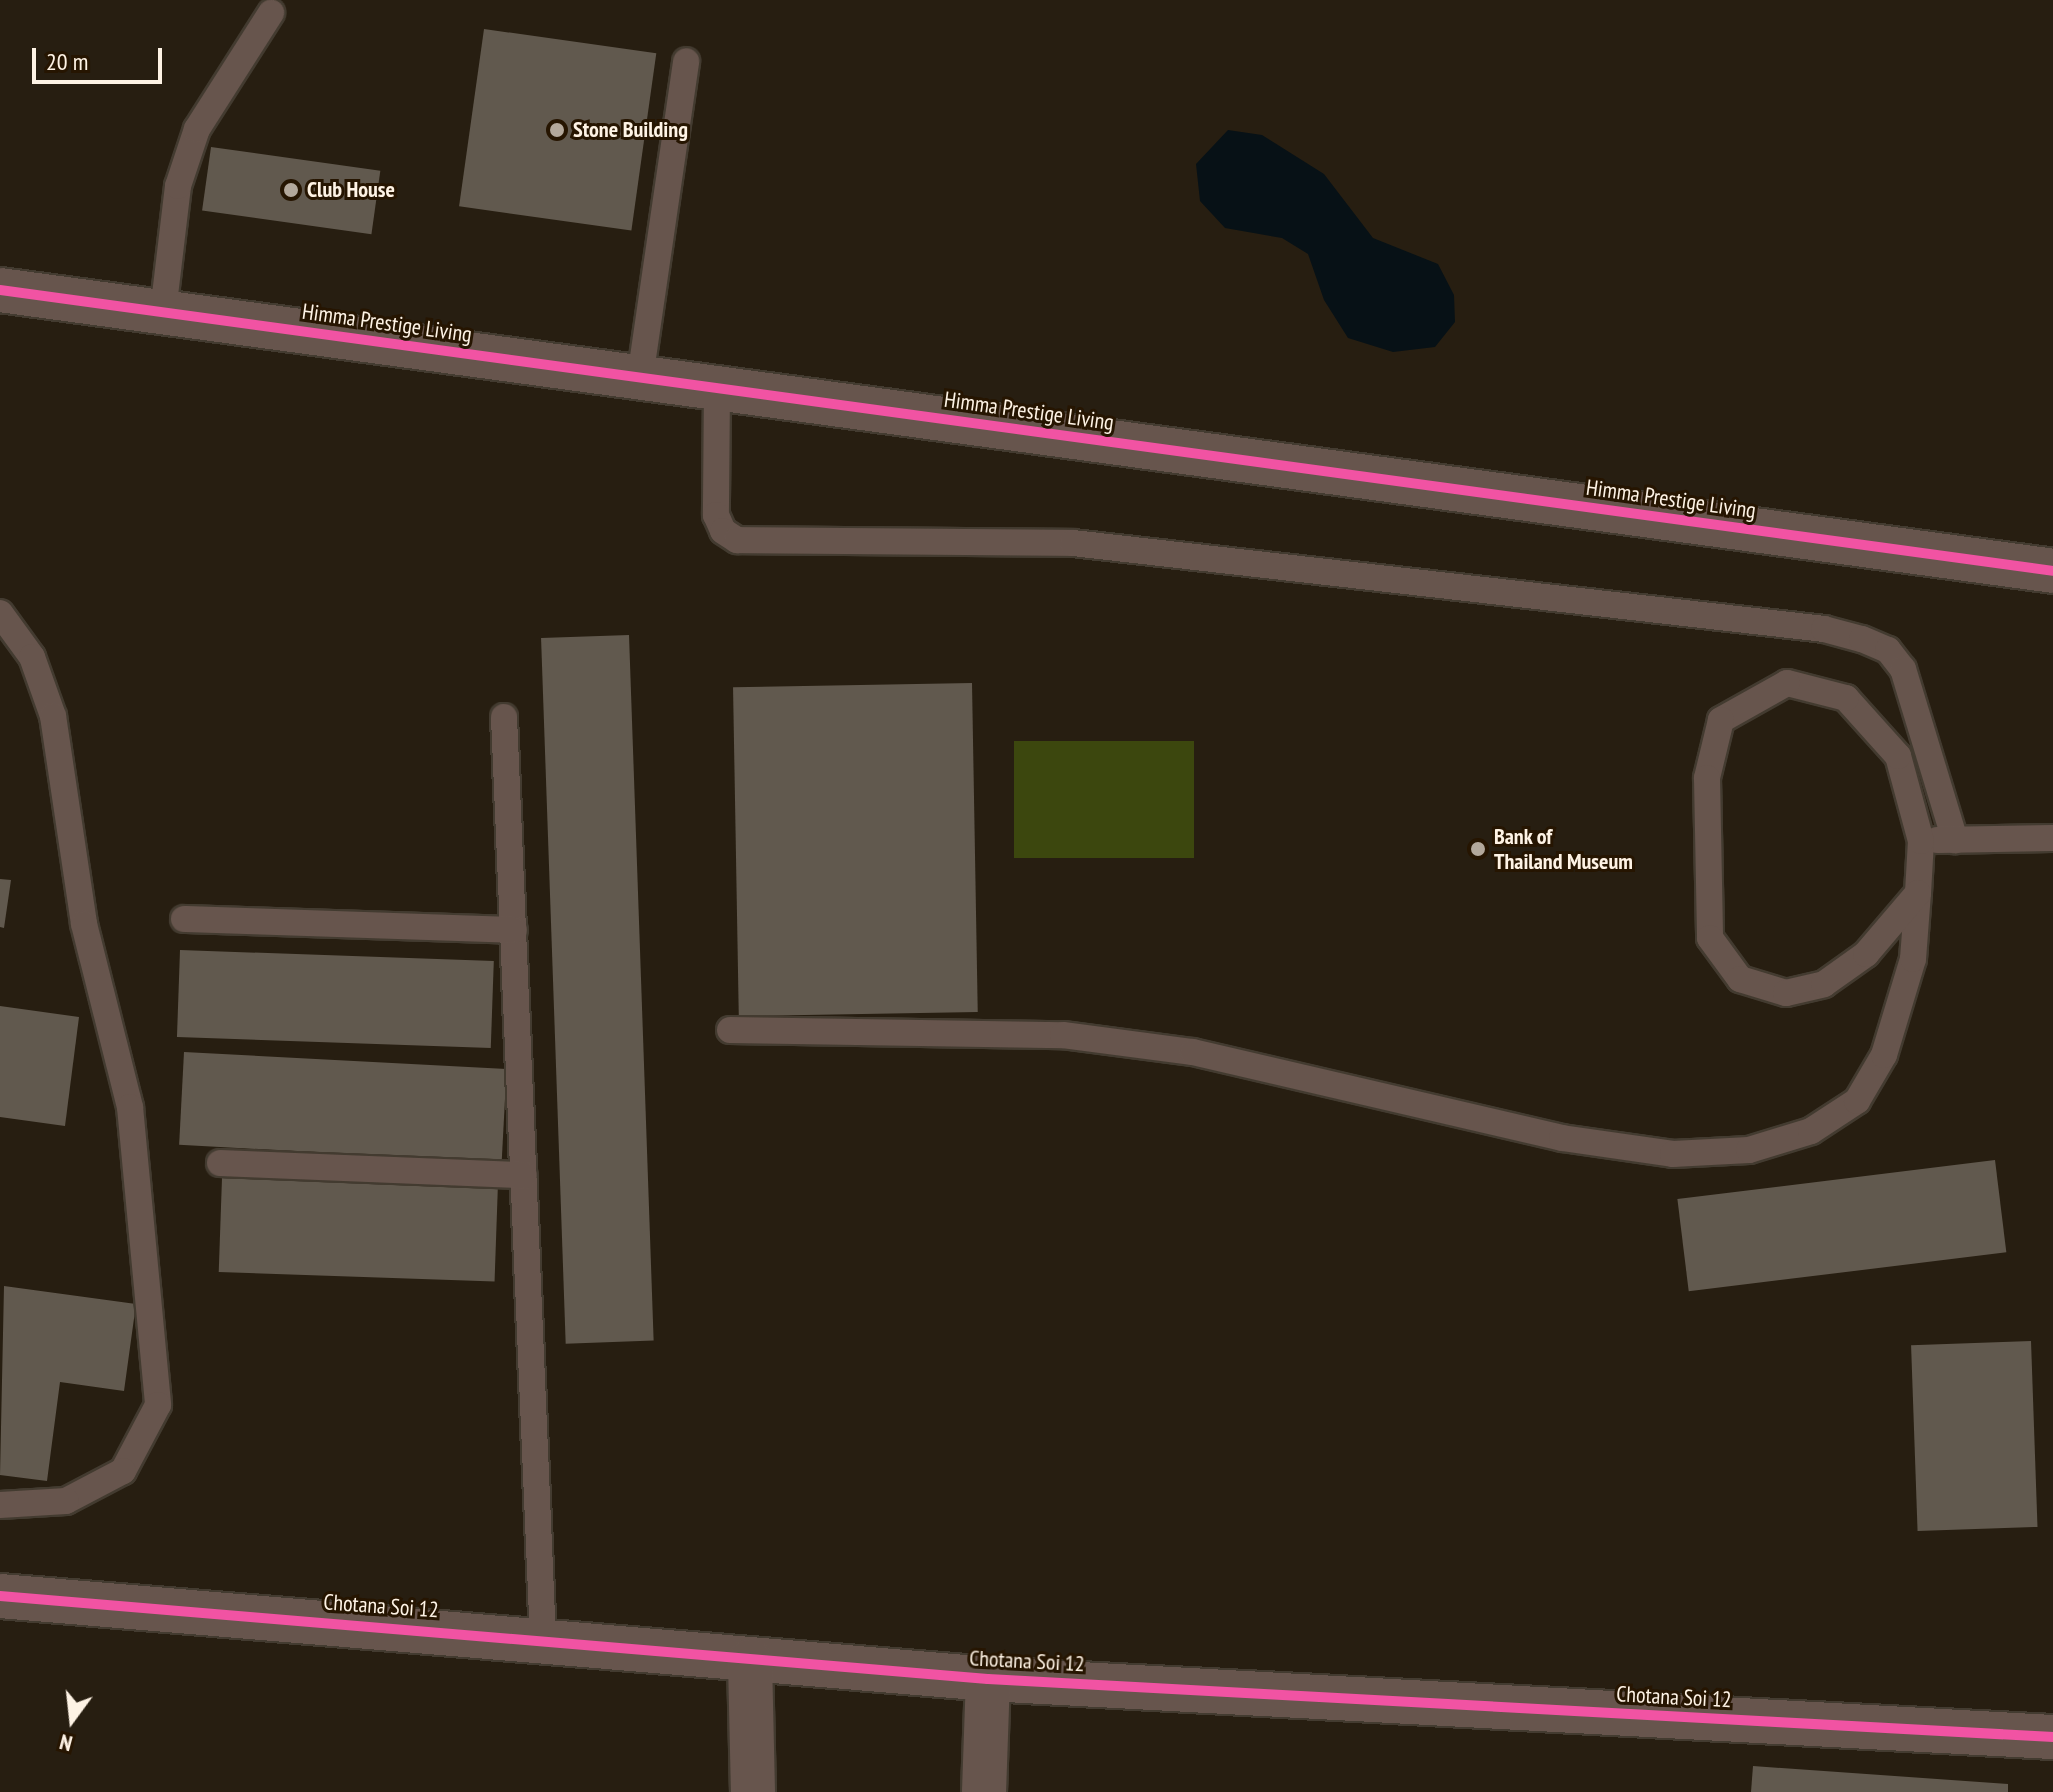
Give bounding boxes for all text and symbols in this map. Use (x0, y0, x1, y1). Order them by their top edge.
scale bar (36, 32, 166, 82)
text: 20 m (46, 46, 88, 77)
place label: Stone Building (573, 117, 688, 143)
marker: Stone Building (548, 121, 566, 139)
place label: Club House (307, 177, 395, 203)
marker: Club House (282, 181, 300, 199)
street label: Himma Prestige Living (300, 298, 474, 348)
street label: Himma Prestige Living (942, 386, 1116, 436)
street label: Himma Prestige Living (1584, 474, 1758, 524)
place label: Bank of Thailand Museum (1494, 823, 1633, 874)
marker: Bank of Thailand Museum (1469, 840, 1487, 858)
street label: Chotana Soi 12 (323, 1589, 439, 1623)
street label: Chotana Soi 12 (969, 1645, 1085, 1677)
north arrow (32, 1680, 112, 1760)
street label: Chotana Soi 12 (1616, 1681, 1732, 1713)
text: N (56, 1728, 75, 1758)

